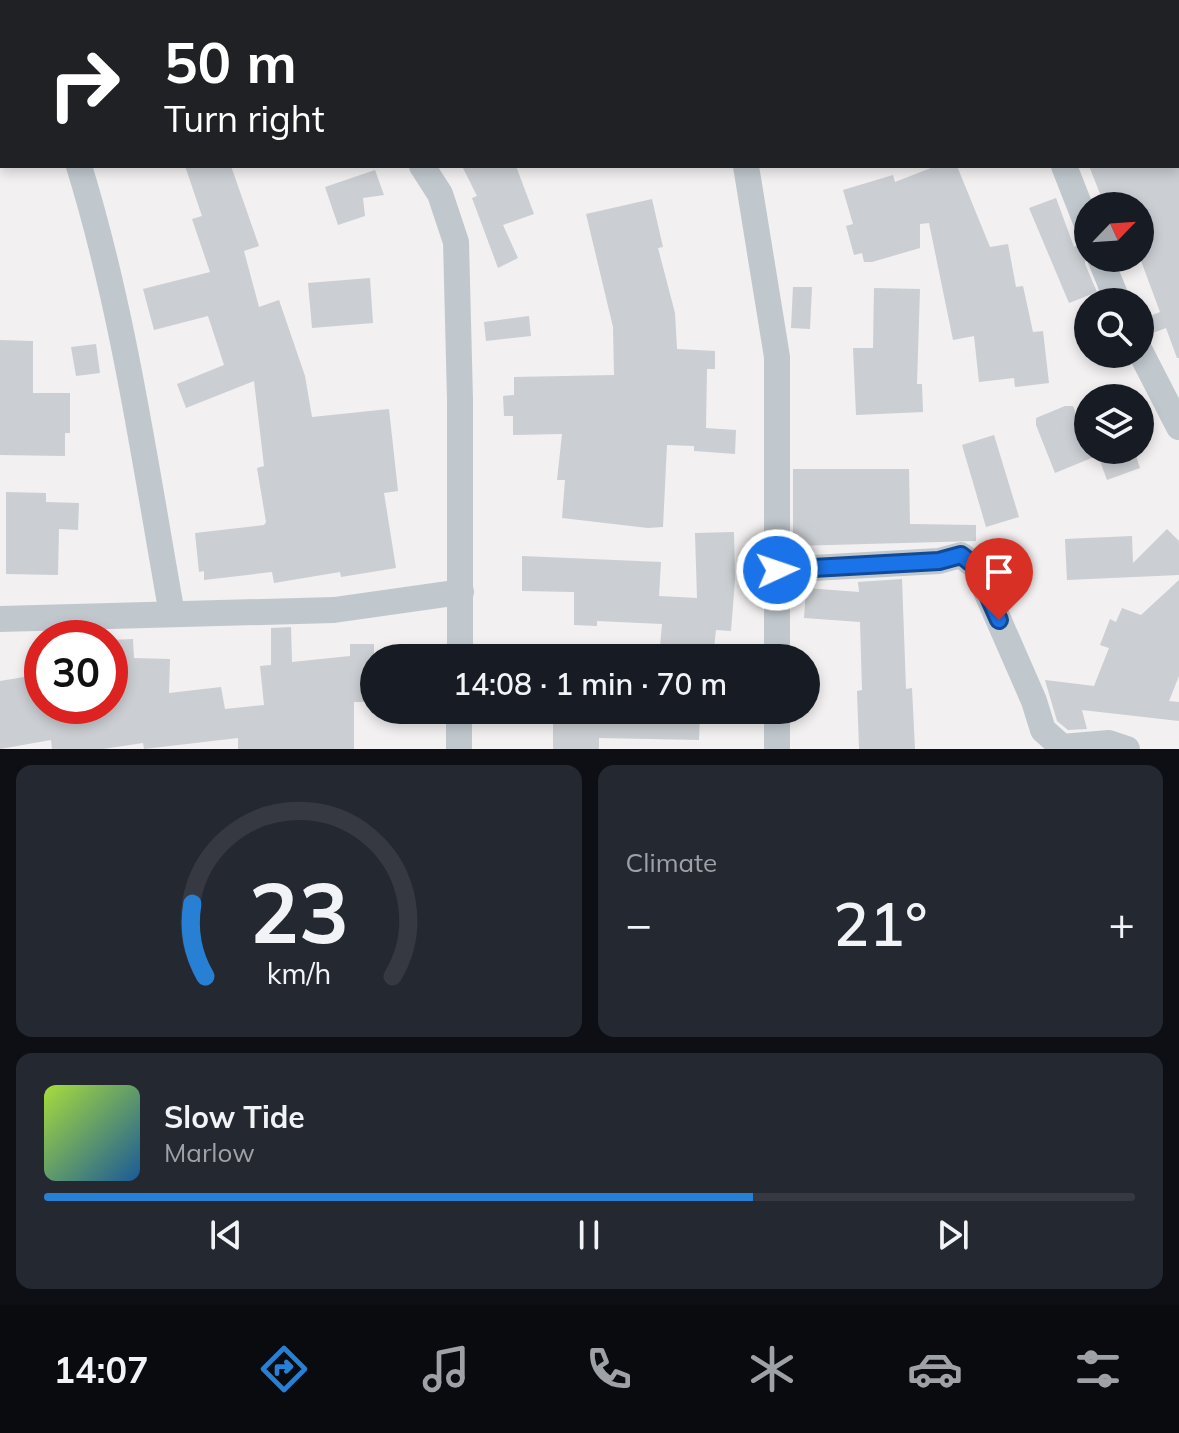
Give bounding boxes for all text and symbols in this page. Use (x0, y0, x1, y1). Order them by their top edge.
text: 50 m (164, 27, 297, 97)
icon: right (32, 32, 136, 136)
text: Turn right (164, 96, 325, 141)
north arrow (1074, 192, 1154, 272)
map controls (1074, 192, 1154, 464)
button: search (1074, 288, 1154, 368)
button: layers (1074, 384, 1154, 464)
position arrow (735, 528, 819, 612)
pin (965, 538, 1033, 620)
icon: arrive (977, 550, 1021, 594)
speed limit sign: 30 (24, 620, 128, 724)
text: 14:08 · 1 min · 70 m (453, 665, 727, 703)
text: Climate (626, 846, 717, 879)
text: 23 (249, 859, 349, 964)
text: 21° (833, 886, 928, 961)
text: − (626, 896, 652, 951)
text: + (1109, 896, 1135, 951)
text: km/h (266, 955, 331, 991)
text: Slow Tide (164, 1098, 305, 1136)
text: Marlow (164, 1136, 255, 1169)
icon: previous (204, 1213, 248, 1257)
icon: pause (567, 1213, 611, 1257)
icon: next (931, 1213, 975, 1257)
icon: directions (256, 1341, 312, 1397)
icon: music (418, 1341, 474, 1397)
icon: phone (581, 1341, 637, 1397)
icon: climate (744, 1341, 800, 1397)
icon: car (907, 1341, 963, 1397)
icon: filters (1070, 1341, 1126, 1397)
text: 14:07 (53, 1347, 149, 1392)

